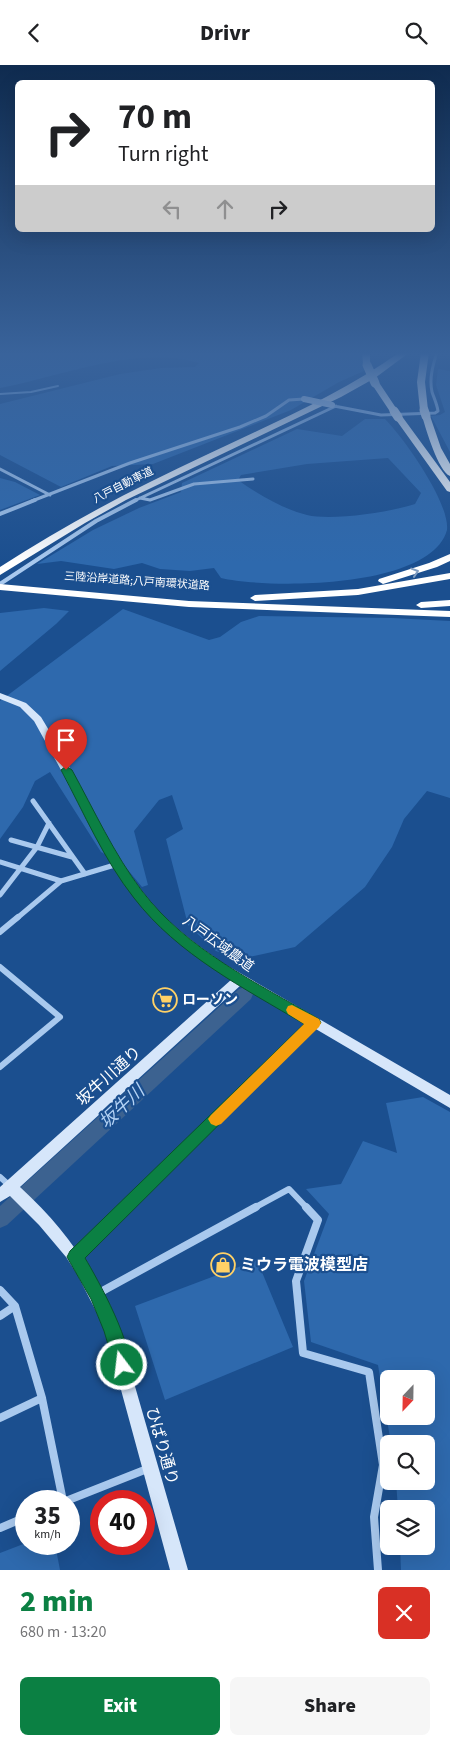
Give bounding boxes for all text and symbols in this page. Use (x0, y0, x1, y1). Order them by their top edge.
text: Drivr (200, 17, 250, 49)
icon: back (20, 19, 48, 47)
icon: search (402, 19, 430, 47)
text: 70 m (118, 92, 192, 142)
icon: right (35, 100, 100, 165)
text: Turn right (118, 138, 208, 170)
icon: left (158, 195, 186, 223)
icon: ahead (211, 195, 239, 223)
icon: right (264, 195, 292, 223)
street label: 八戸自動車道 (90, 463, 156, 507)
one-way arrow (410, 567, 419, 577)
street label: 三陸沿岸道路;八戸南環状道路 (64, 568, 210, 594)
pin (45, 719, 87, 770)
icon: arrive (52, 726, 80, 754)
street label: 八戸広域農道 (178, 911, 258, 977)
supermarket icon: ローソン (152, 987, 178, 1013)
place label: ローソン (182, 990, 238, 1010)
street label: 坂牛川通り (73, 1042, 145, 1110)
water label: 坂牛川 (95, 1081, 149, 1133)
shop icon: ミウラ電波模型店 (210, 1252, 236, 1278)
place label: ミウラ電波模型店 (240, 1254, 368, 1276)
position arrow (95, 1338, 147, 1390)
north arrow (380, 1370, 435, 1425)
map controls (380, 1370, 435, 1555)
street label: ひばり通り (140, 1405, 184, 1487)
button: search (380, 1435, 435, 1490)
speed limit sign: 40 (90, 1490, 155, 1555)
text: 35 (34, 1498, 61, 1534)
button: layers (380, 1500, 435, 1555)
text: km/h (34, 1526, 61, 1543)
text: 2 min (20, 1580, 94, 1623)
button: close (378, 1587, 430, 1639)
text: 680 m · 13:20 (20, 1621, 107, 1643)
button: Exit (20, 1677, 220, 1735)
button: Share (230, 1677, 430, 1735)

